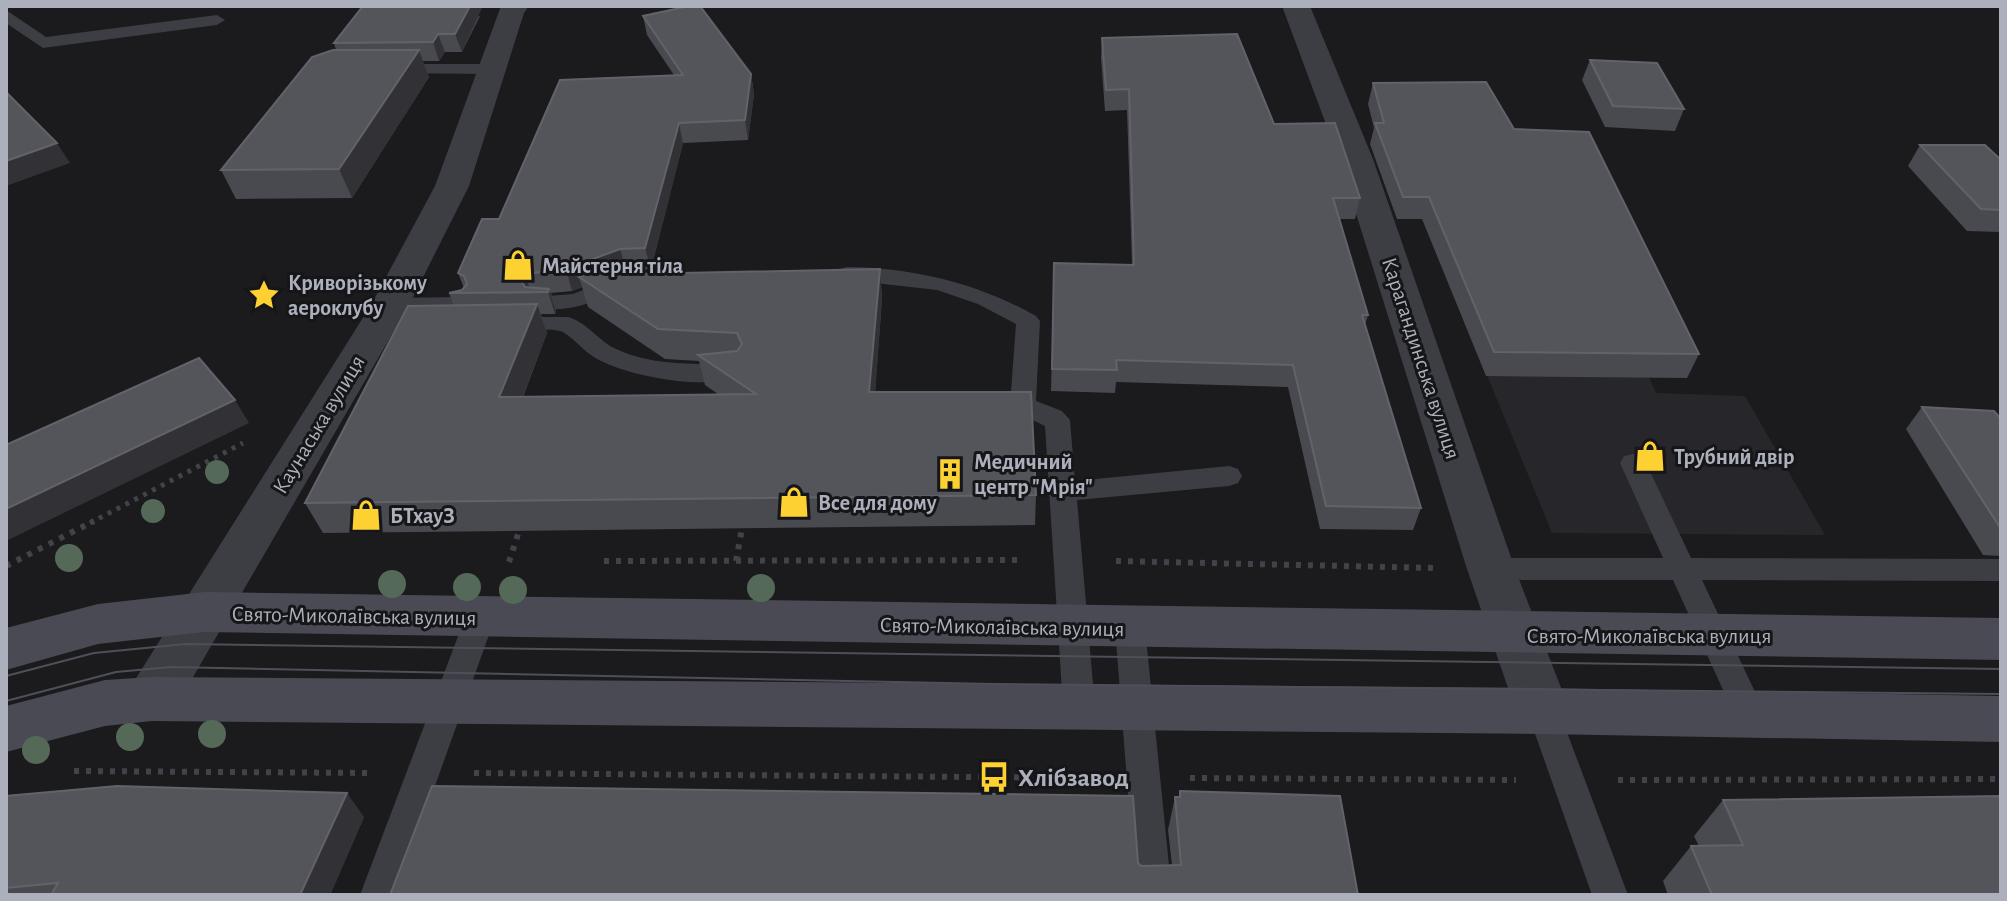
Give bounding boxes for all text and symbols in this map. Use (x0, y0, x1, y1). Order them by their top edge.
shop icon: Майстерня тіла (501, 248, 535, 282)
place label: Майстерня тіла (542, 255, 683, 277)
street label: Карагандинська вулиця (1378, 255, 1464, 462)
place label: Криворізькому аероклубу (288, 272, 427, 320)
place icon: Криворізькому аероклубу (247, 278, 281, 312)
street label: Каунаська вулиця (269, 351, 369, 498)
shop icon: Трубний двір (1633, 439, 1667, 473)
place label: Трубний двір (1674, 446, 1795, 469)
place label: Медичний центр "Мрія" (974, 451, 1093, 498)
building icon: Медичний центр "Мрія" (933, 457, 967, 491)
shop icon: Все для дому (777, 485, 811, 519)
place label: Все для дому (818, 492, 937, 515)
shop icon: БТхауЗ (349, 498, 383, 532)
place label: БТхауЗ (390, 505, 455, 528)
street label: Свято-Миколаївська вулиця (231, 603, 477, 629)
street label: Свято-Миколаївська вулиця (879, 614, 1125, 640)
street label: Свято-Миколаївська вулиця (1527, 625, 1771, 647)
bus stop icon: Хлібзавод (977, 760, 1011, 794)
place label: Хлібзавод (1018, 765, 1129, 791)

